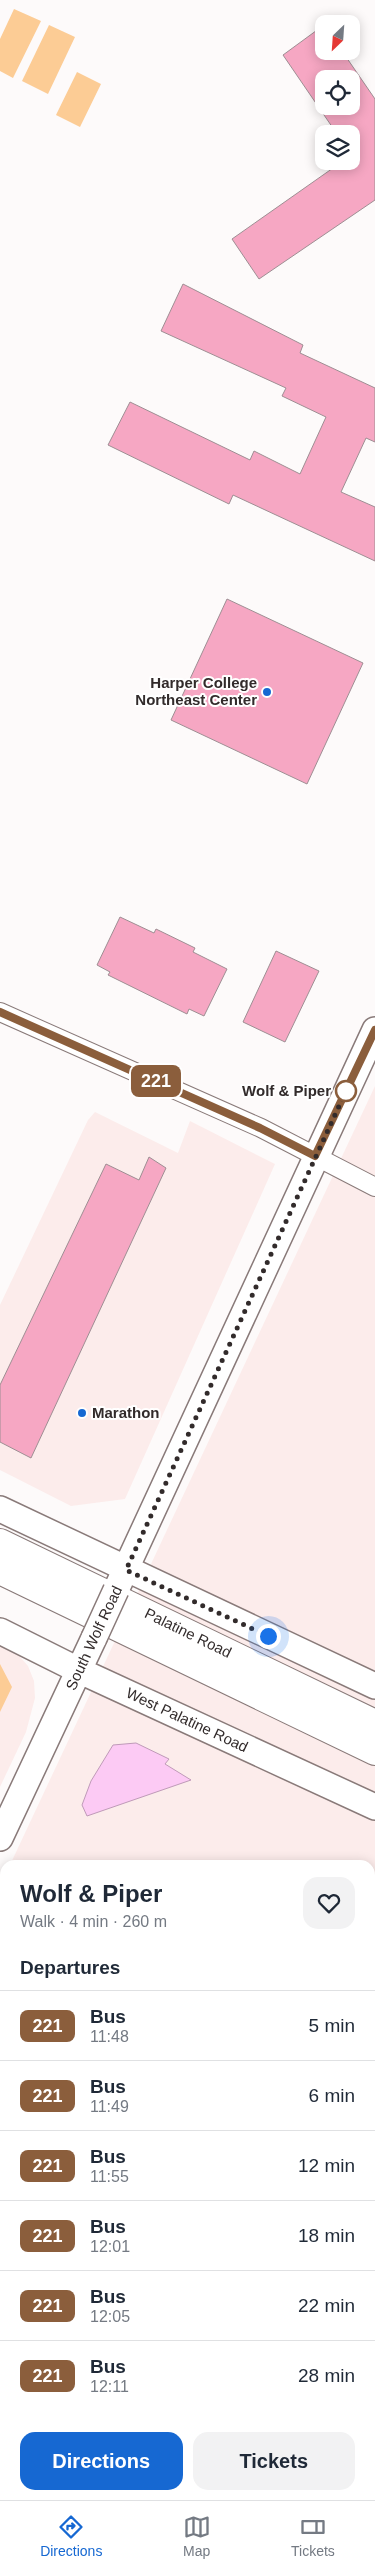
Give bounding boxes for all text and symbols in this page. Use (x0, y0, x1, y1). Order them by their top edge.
north arrow (315, 15, 360, 60)
map controls (315, 15, 360, 170)
button: locate (315, 70, 360, 115)
button: layers (315, 125, 360, 170)
place label: Harper College Northeast Center (135, 674, 257, 708)
marker: Harper College Northeast Center (261, 686, 273, 698)
line badge: 221 (127, 1065, 185, 1097)
text: 221 (141, 1071, 171, 1091)
marker: Wolf & Piper (335, 1080, 357, 1102)
place label: Wolf & Piper (242, 1082, 331, 1099)
place label: Marathon (92, 1404, 160, 1421)
marker: Marathon (76, 1407, 88, 1419)
street label: South Wolf Road (62, 1583, 125, 1693)
street label: Palatine Road (142, 1604, 234, 1661)
your location (256, 1624, 281, 1649)
street label: West Palatine Road (124, 1684, 251, 1755)
button: heart (303, 1877, 355, 1929)
text: Wolf & Piper (20, 1880, 162, 1907)
text: Walk · 4 min · 260 m (20, 1913, 167, 1930)
text: Departures (20, 1957, 120, 1978)
text: Bus (90, 2006, 126, 2027)
text: 5 min (309, 2015, 355, 2036)
text: 221 (32, 2016, 63, 2036)
text: 11:48 (90, 2028, 129, 2045)
text: Bus (90, 2076, 126, 2097)
text: 6 min (309, 2085, 355, 2106)
text: 221 (32, 2086, 63, 2106)
text: 11:49 (90, 2098, 129, 2115)
text: Bus (90, 2146, 126, 2167)
text: 12 min (298, 2155, 355, 2176)
text: 221 (32, 2156, 63, 2176)
text: 11:55 (90, 2168, 129, 2185)
text: Bus (90, 2216, 126, 2237)
text: 18 min (298, 2225, 355, 2246)
text: 221 (32, 2226, 63, 2246)
text: 12:01 (90, 2238, 130, 2255)
text: Bus (90, 2286, 126, 2307)
text: 22 min (298, 2295, 355, 2316)
text: 221 (32, 2296, 63, 2316)
text: 12:05 (90, 2308, 130, 2325)
text: Bus (90, 2356, 126, 2377)
text: 28 min (298, 2365, 355, 2386)
text: 221 (32, 2366, 63, 2386)
text: 12:11 (90, 2378, 129, 2395)
button: Directions (20, 2432, 183, 2490)
button: Tickets (193, 2432, 355, 2490)
tab: Directions (40, 2513, 102, 2559)
tab: Map (183, 2513, 211, 2559)
tab: Tickets (291, 2513, 335, 2559)

